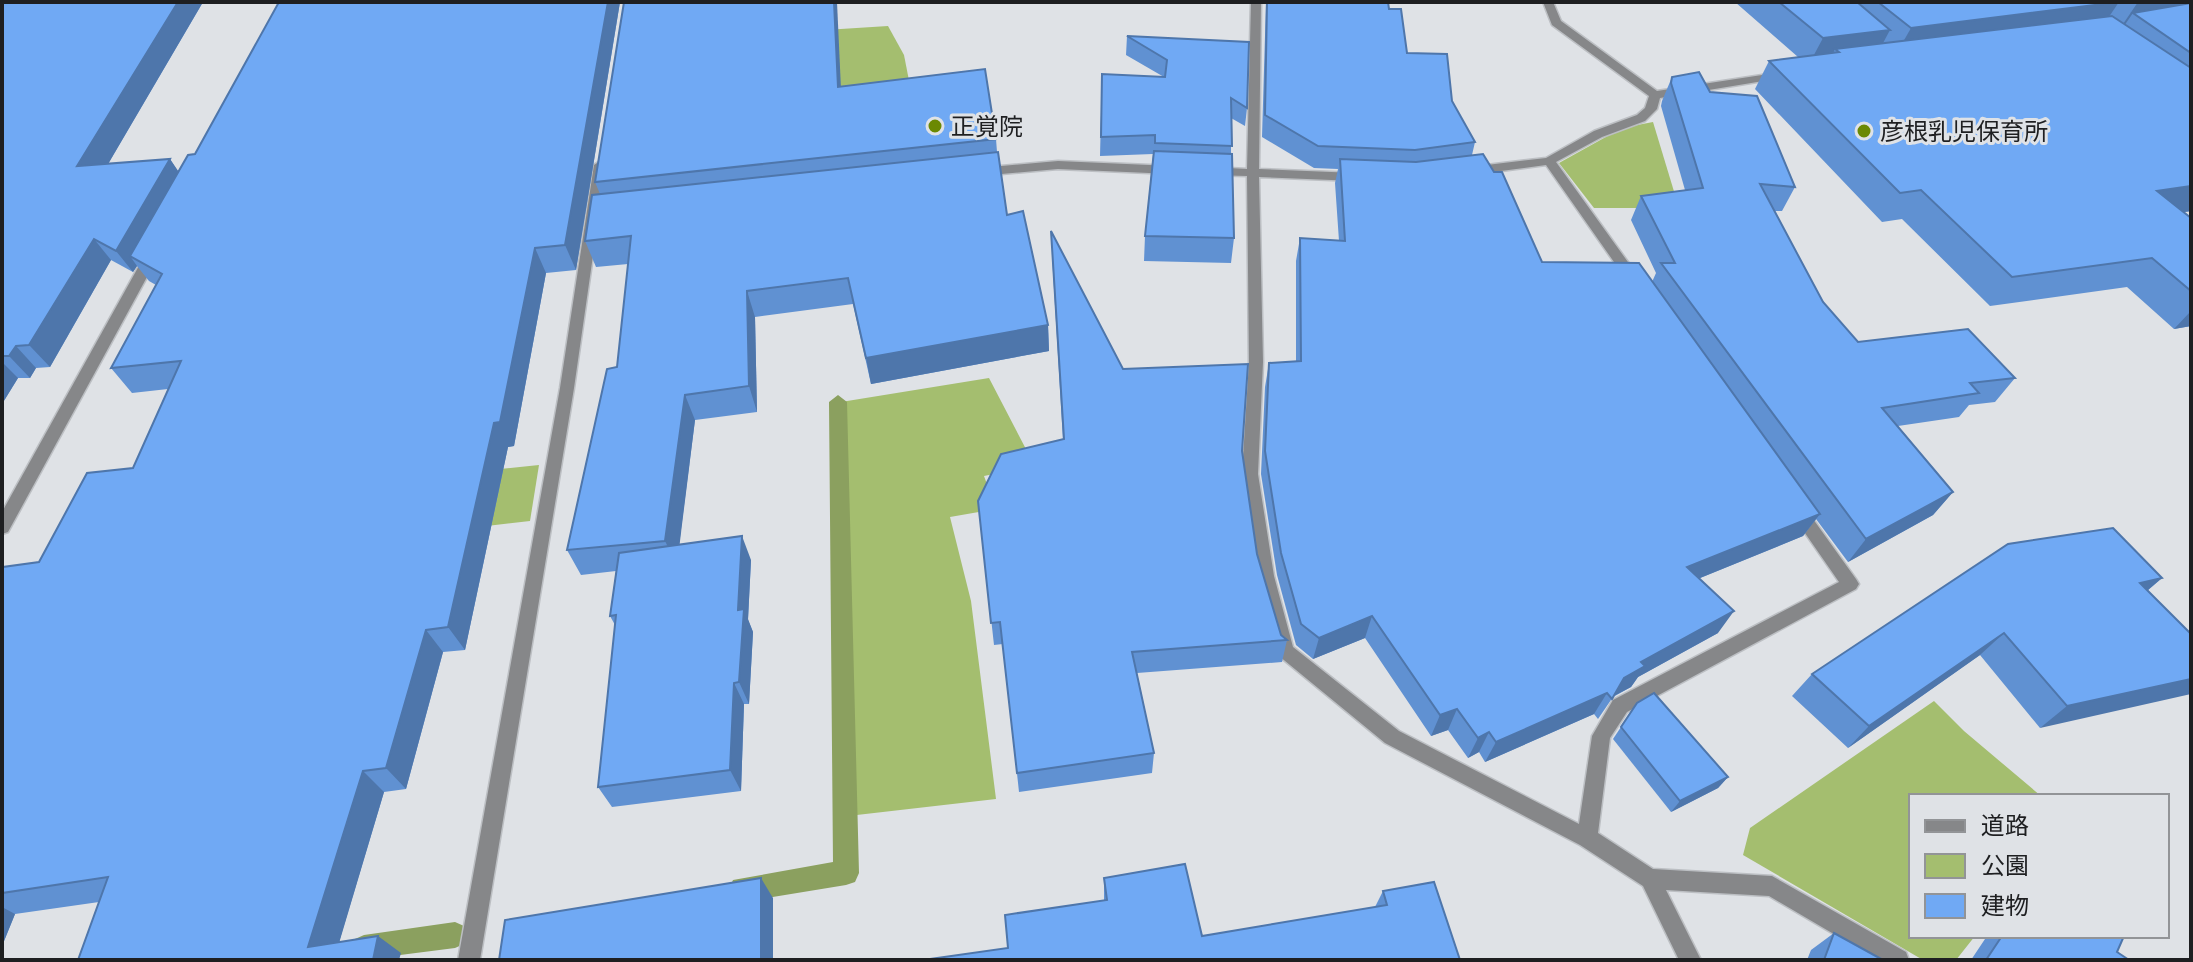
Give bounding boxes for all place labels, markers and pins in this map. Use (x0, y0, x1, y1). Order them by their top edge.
place label: 正覚院 (951, 112, 1023, 141)
marker: 正覚院 (926, 117, 944, 135)
place label: 彦根乳児保育所 (1880, 117, 2048, 146)
marker: 彦根乳児保育所 (1855, 122, 1873, 140)

